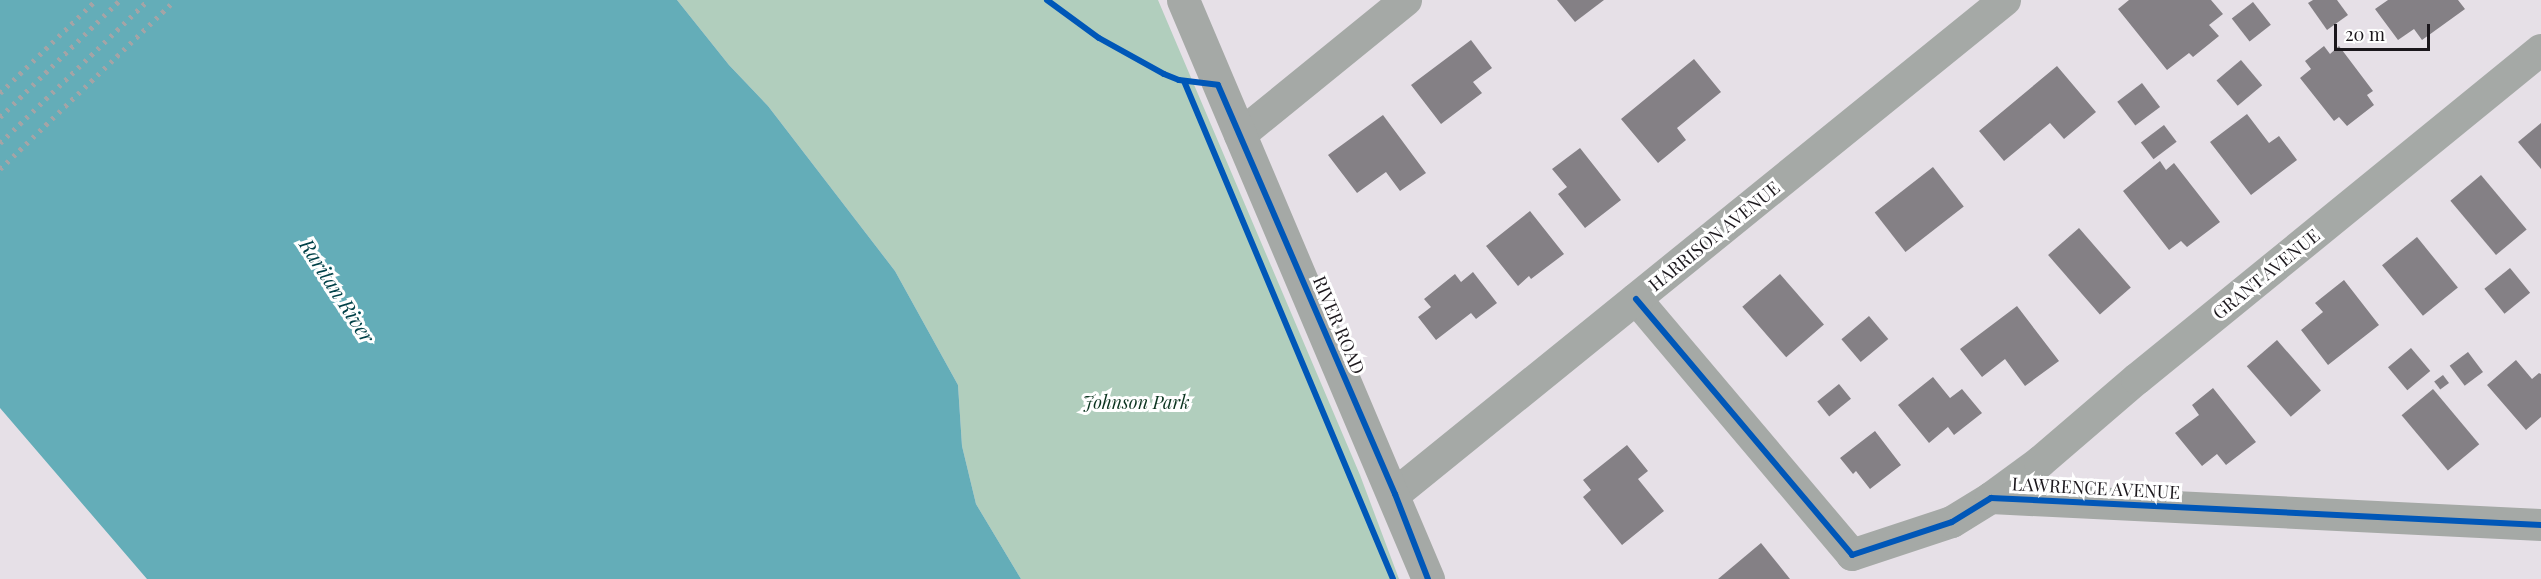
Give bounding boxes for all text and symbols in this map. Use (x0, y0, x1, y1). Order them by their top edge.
scale bar (2337, 12, 2433, 50)
text: 20 m (2345, 22, 2385, 46)
street label: HARRISON AVENUE (1644, 176, 1784, 296)
street label: GRANT AVENUE (2208, 224, 2324, 324)
water label: Raritan River (295, 233, 381, 347)
street label: RIVER ROAD (1309, 272, 1369, 378)
park label: Johnson Park (1083, 391, 1189, 413)
street label: LAWRENCE AVENUE (2011, 473, 2181, 503)

